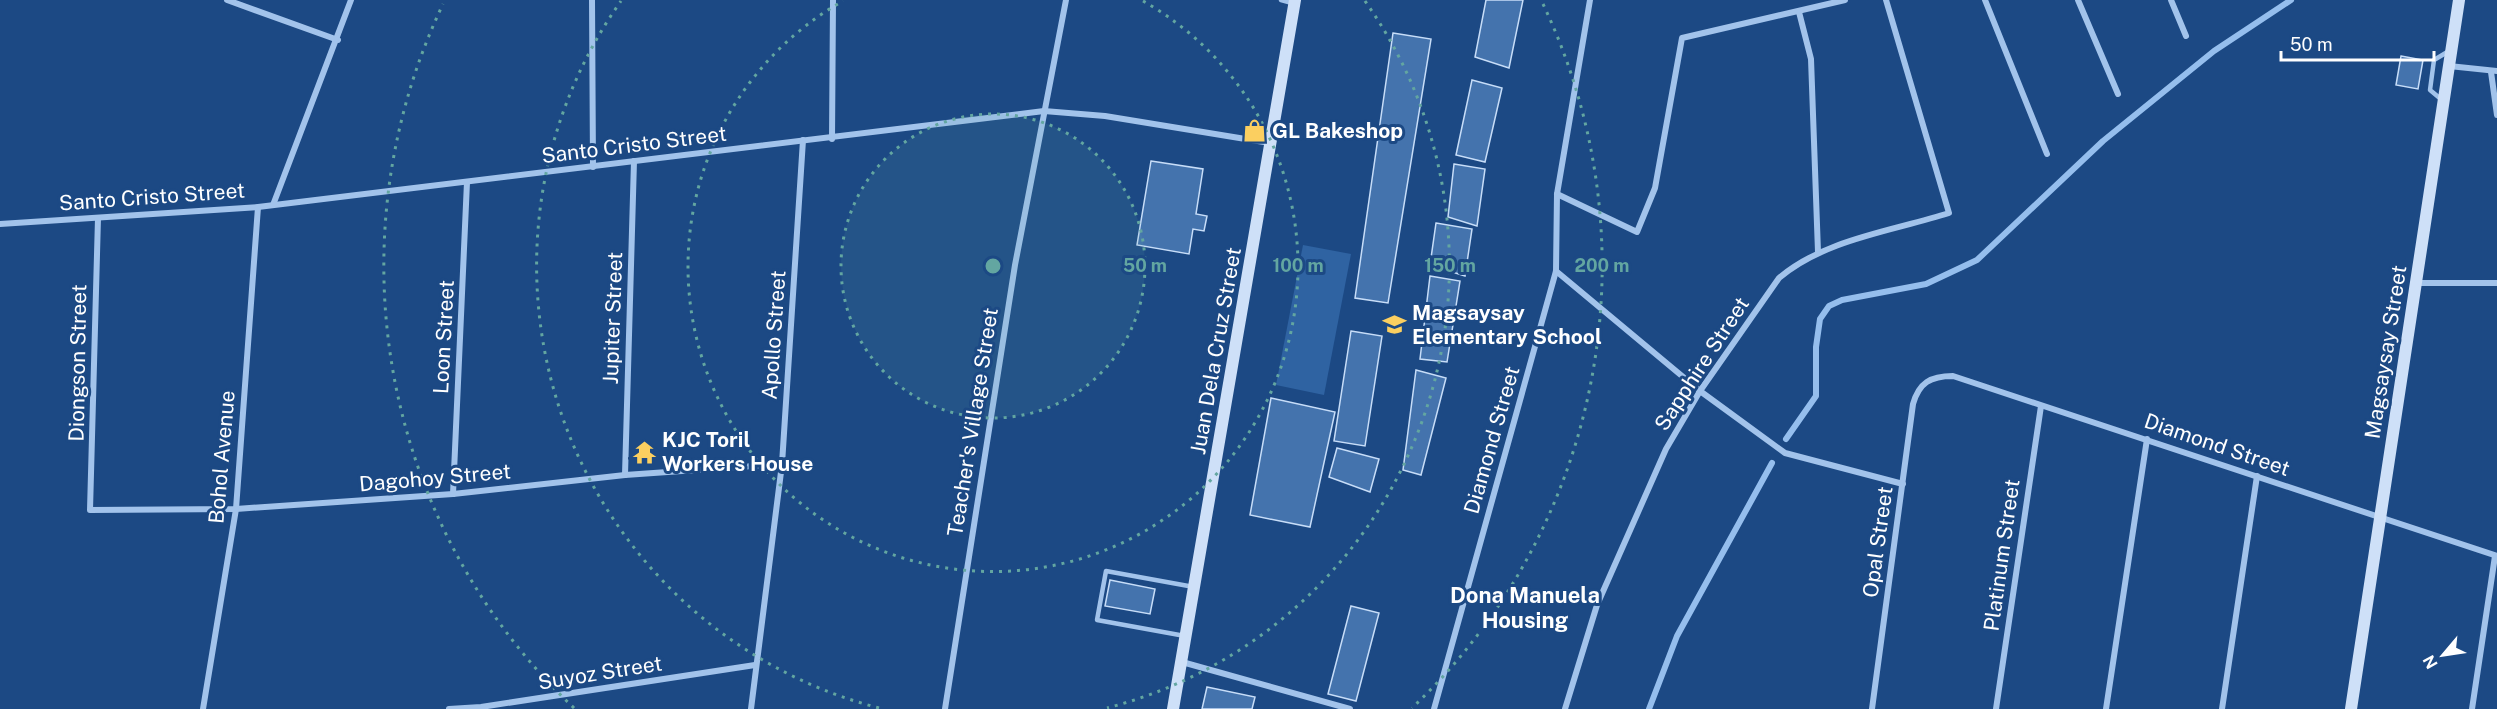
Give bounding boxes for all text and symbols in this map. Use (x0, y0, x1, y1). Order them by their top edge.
scale bar (2281, 24, 2434, 62)
text: 50 m (2290, 34, 2333, 55)
shop icon: GL Bakeshop (1241, 118, 1267, 144)
place label: GL Bakeshop (1272, 118, 1403, 143)
street label: Santo Cristo Street (540, 121, 728, 168)
street label: Santo Cristo Street (58, 178, 246, 215)
street label: Juan Dela Cruz Street (1185, 245, 1246, 456)
street label: Jupiter Street (598, 251, 627, 385)
text: 50 m (1123, 255, 1167, 276)
text: 100 m (1272, 255, 1324, 276)
text: 150 m (1424, 255, 1476, 276)
text: 200 m (1575, 255, 1629, 276)
centre of rings (983, 256, 1003, 276)
street label: Magsaysay Street (2359, 263, 2412, 440)
street label: Apollo Street (757, 270, 790, 400)
street label: Loon Street (428, 279, 459, 395)
street label: Diongson Street (64, 284, 91, 442)
street label: Sapphire Street (1649, 292, 1754, 435)
place label: Magsaysay Elementary School (1412, 300, 1602, 349)
street label: Teacher's Village Street (942, 306, 1003, 538)
school or university icon: Magsaysay Elementary School (1381, 312, 1407, 338)
street label: Diamond Street (1458, 363, 1525, 517)
street label: Bohol Avenue (203, 389, 240, 525)
street label: Diamond Street (2141, 408, 2293, 481)
place label: KJC Toril Workers House (662, 427, 813, 476)
temple icon: KJC Toril Workers House (631, 439, 657, 465)
street label: Dagohoy Street (358, 458, 512, 497)
street label: Platinum Street (1978, 477, 2025, 633)
street label: Opal Street (1857, 485, 1898, 599)
district label: Dona Manuela Housing (1450, 582, 1600, 633)
north arrow (2413, 625, 2473, 685)
street label: Suyoz Street (536, 650, 664, 695)
text: N (2419, 652, 2442, 672)

